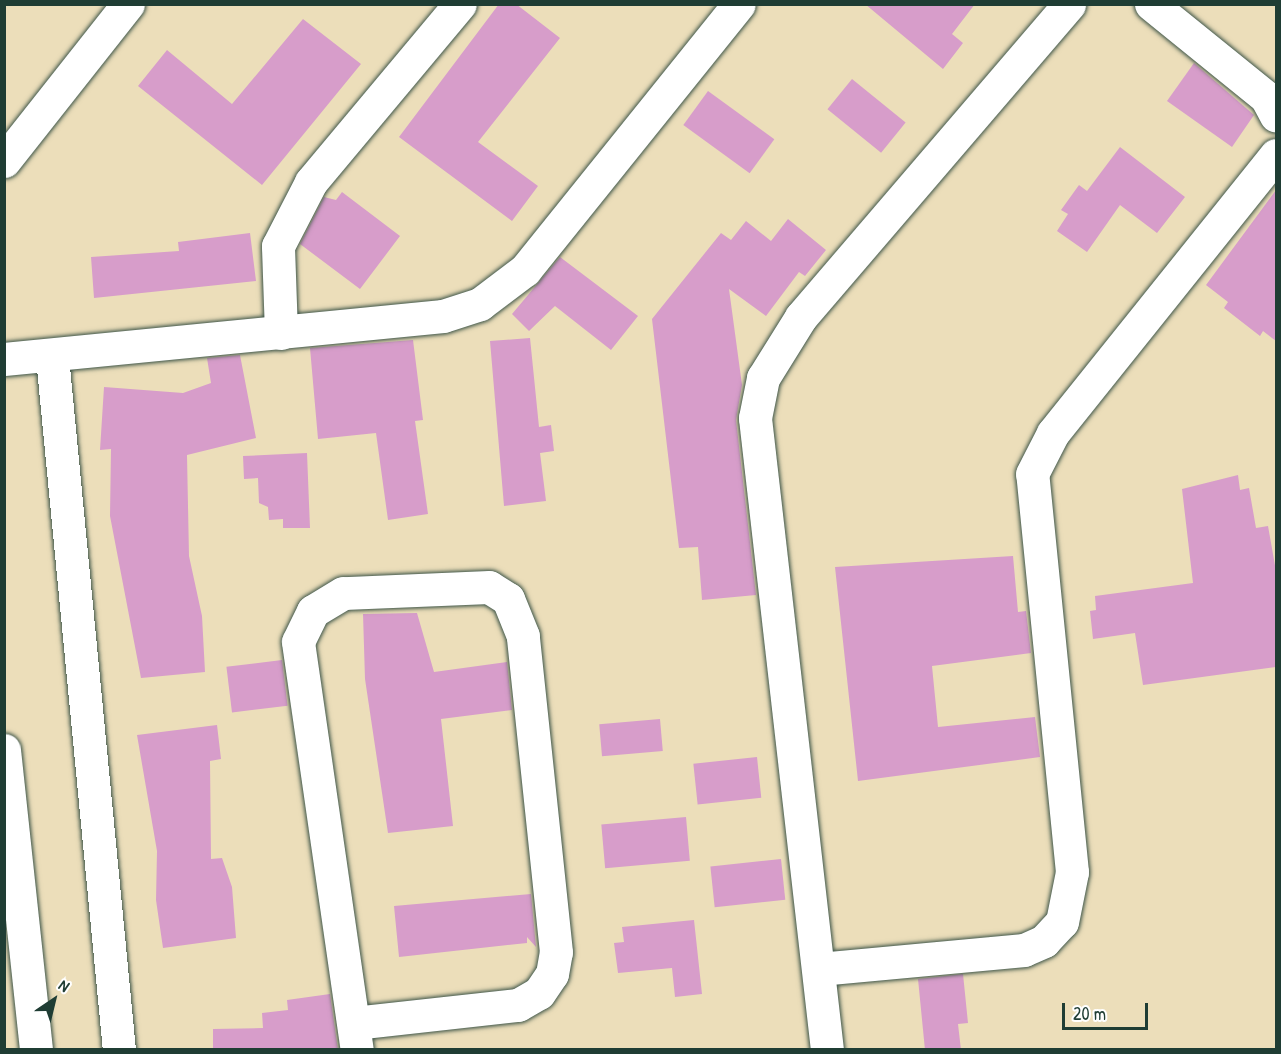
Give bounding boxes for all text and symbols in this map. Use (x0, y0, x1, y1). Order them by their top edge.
north arrow (24, 970, 84, 1030)
text: N (55, 974, 74, 997)
scale bar (1065, 991, 1150, 1029)
text: 20 m (1073, 1001, 1106, 1026)

